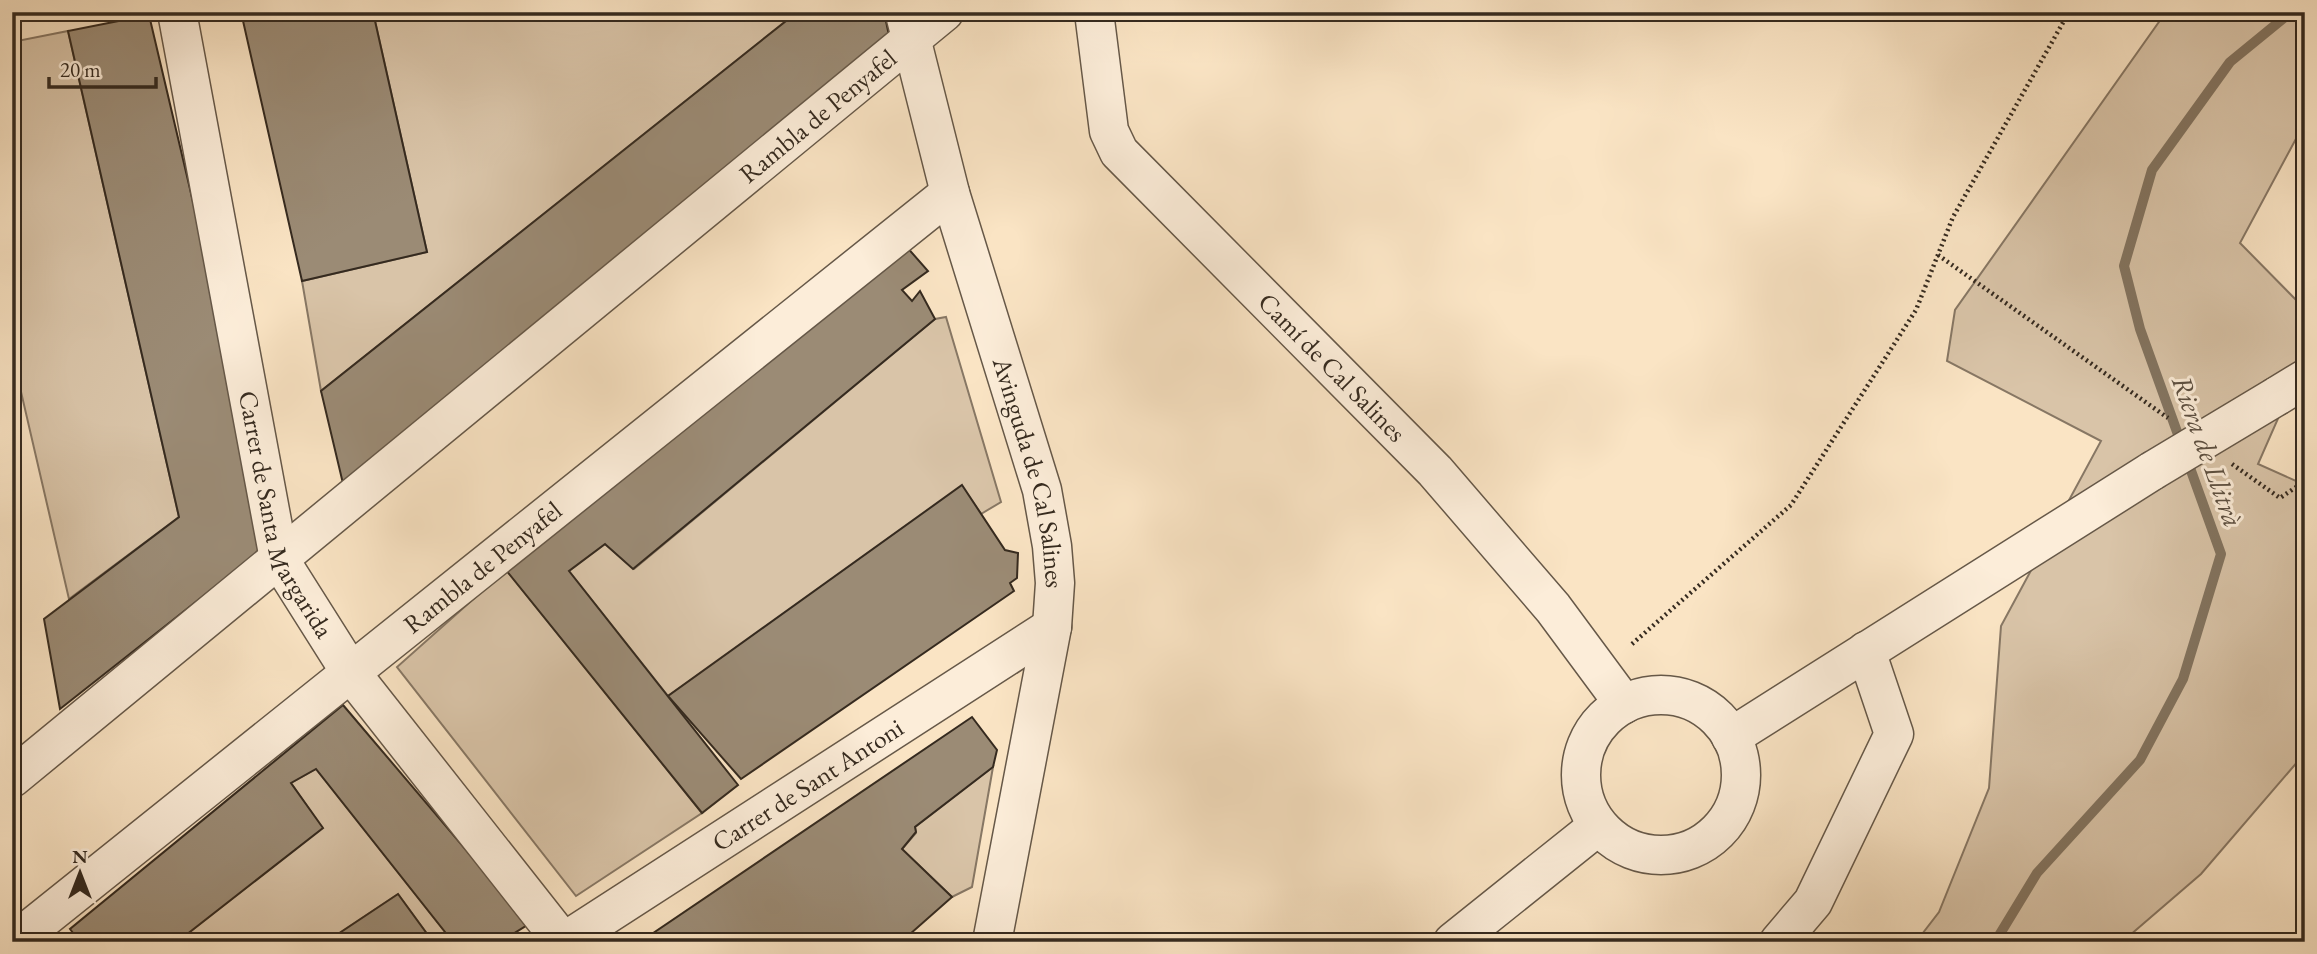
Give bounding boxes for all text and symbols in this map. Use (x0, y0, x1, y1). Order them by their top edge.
street label: Rambla de Penyafel (732, 41, 903, 190)
scale bar (49, 46, 156, 90)
text: 20 m (60, 56, 101, 83)
street label: Camí de Cal Salines (1251, 285, 1413, 449)
street label: Avinguda de Cal Salines (985, 352, 1072, 590)
water label: Riera de Llitrà (2164, 370, 2252, 532)
street label: Carrer de Santa Margarida (231, 388, 342, 645)
street label: Rambla de Penyafel (396, 493, 569, 641)
street label: Carrer de Sant Antoni (705, 710, 910, 859)
north arrow (46, 838, 116, 908)
text: N (72, 844, 88, 869)

